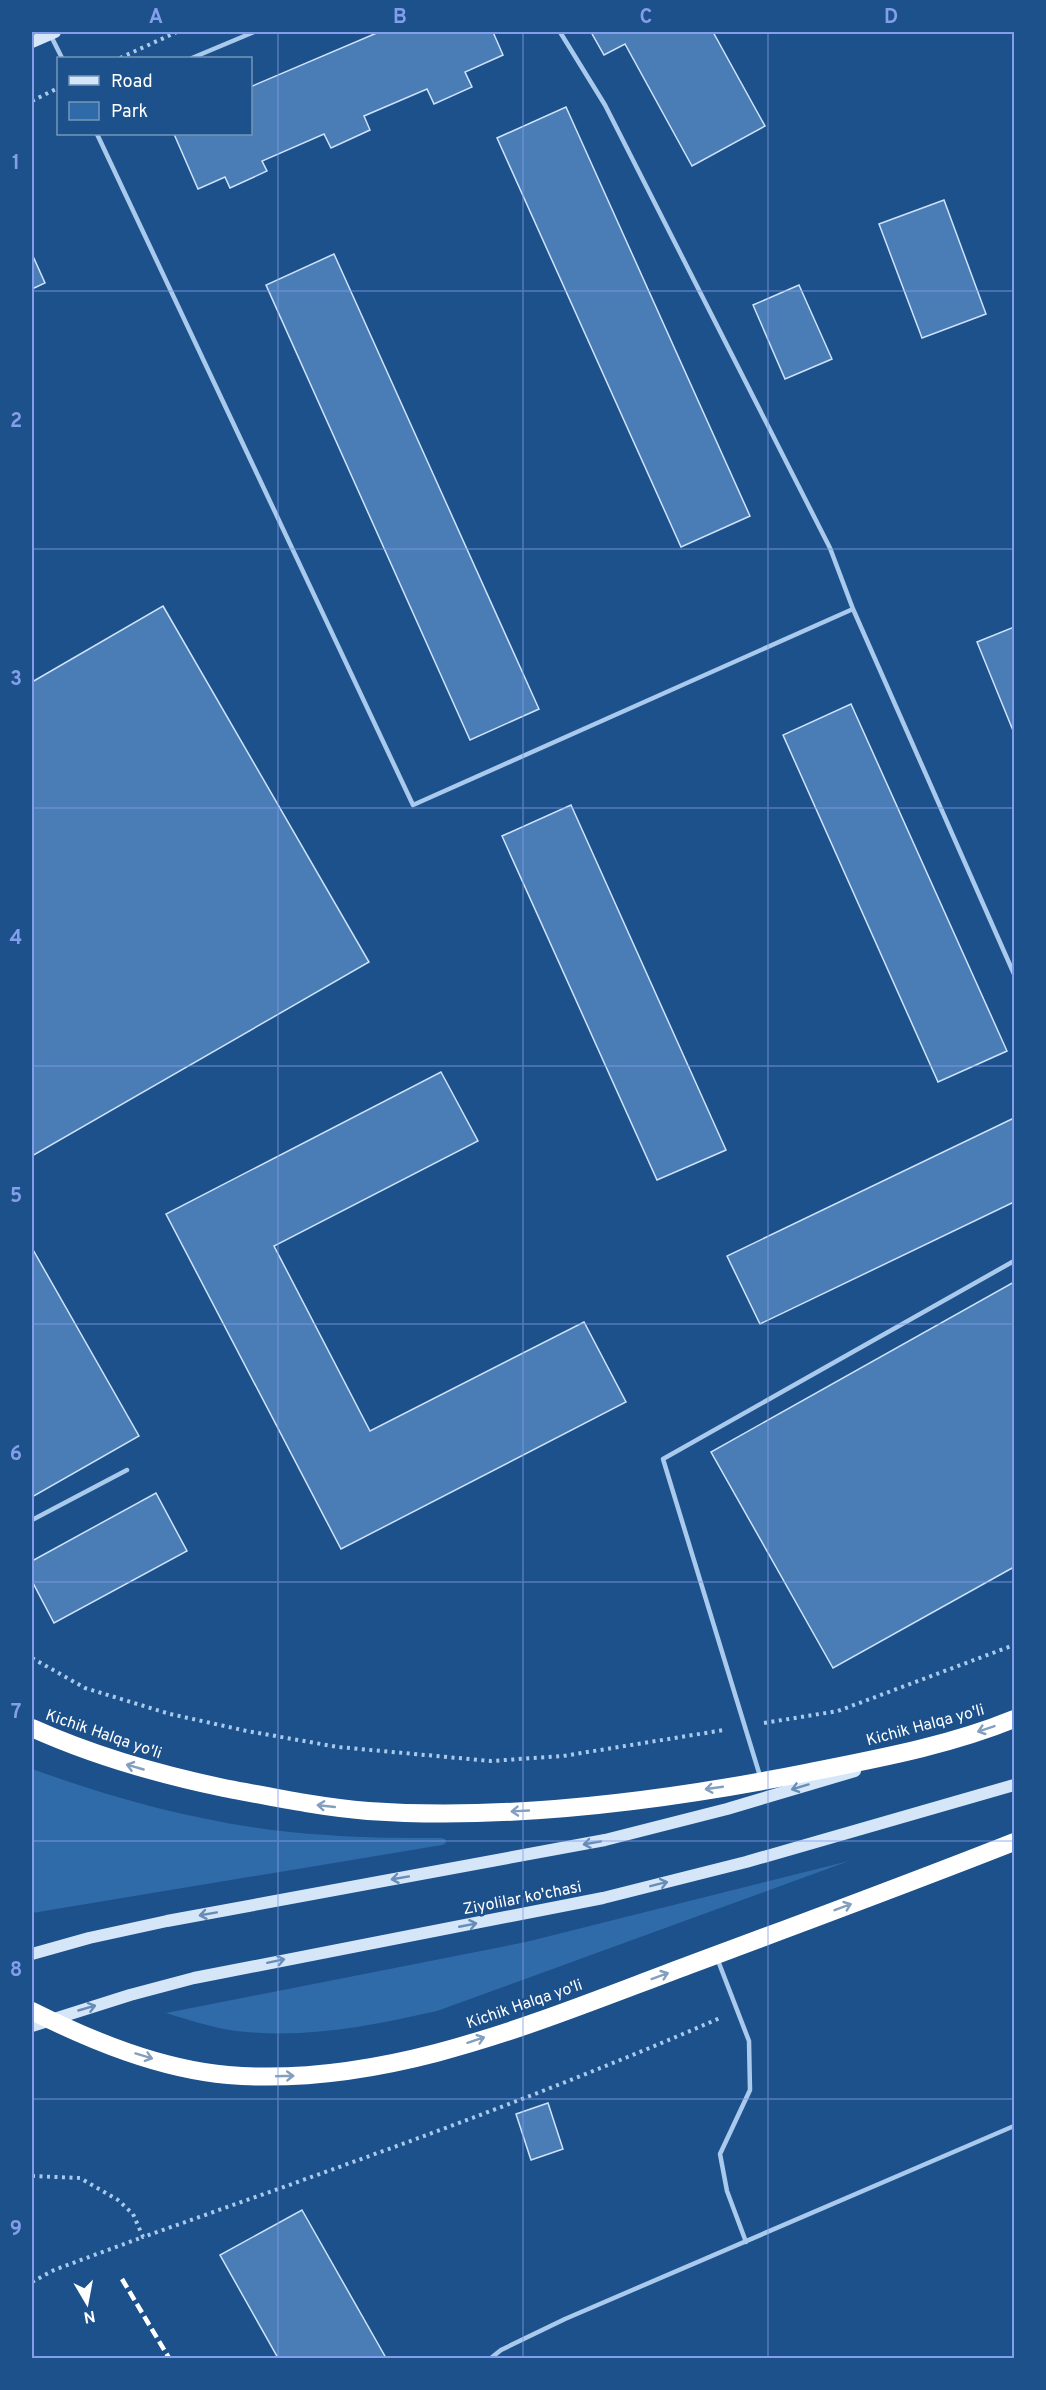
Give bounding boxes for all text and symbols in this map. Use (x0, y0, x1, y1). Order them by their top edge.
text: A (149, 5, 163, 31)
text: B (393, 5, 407, 31)
text: C (640, 5, 652, 31)
text: D (884, 5, 898, 31)
legend (57, 57, 252, 135)
text: Road (111, 71, 153, 94)
text: Park (111, 101, 148, 124)
text: 1 (12, 151, 20, 177)
text: 2 (10, 409, 22, 435)
text: 3 (10, 667, 22, 693)
text: 4 (10, 926, 22, 952)
text: 5 (10, 1184, 22, 1210)
text: 6 (10, 1442, 22, 1468)
text: 7 (11, 1700, 21, 1726)
street label: Kichik Halqa yo'li (864, 1701, 987, 1751)
street label: Kichik Halqa yo'li (43, 1706, 164, 1764)
one-way arrow (977, 1725, 995, 1736)
one-way arrow (126, 1761, 145, 1772)
one-way arrow (791, 1782, 810, 1793)
one-way arrow (705, 1783, 724, 1794)
one-way arrow (316, 1800, 336, 1811)
one-way arrow (511, 1806, 531, 1817)
one-way arrow (582, 1838, 602, 1849)
one-way arrow (390, 1873, 410, 1884)
street label: Ziyolilar ko'chasi (461, 1878, 583, 1920)
one-way arrow (649, 1878, 668, 1890)
one-way arrow (833, 1901, 851, 1912)
one-way arrow (199, 1909, 218, 1920)
one-way arrow (458, 1919, 477, 1930)
one-way arrow (266, 1955, 286, 1966)
text: 8 (10, 1958, 22, 1984)
one-way arrow (650, 1969, 669, 1980)
street label: Kichik Halqa yo'li (464, 1976, 585, 2034)
one-way arrow (77, 2002, 96, 2013)
one-way arrow (466, 2034, 485, 2045)
one-way arrow (134, 2051, 153, 2062)
one-way arrow (275, 2071, 295, 2082)
text: 9 (10, 2217, 22, 2243)
north arrow (57, 2273, 117, 2333)
text: N (82, 2305, 97, 2327)

